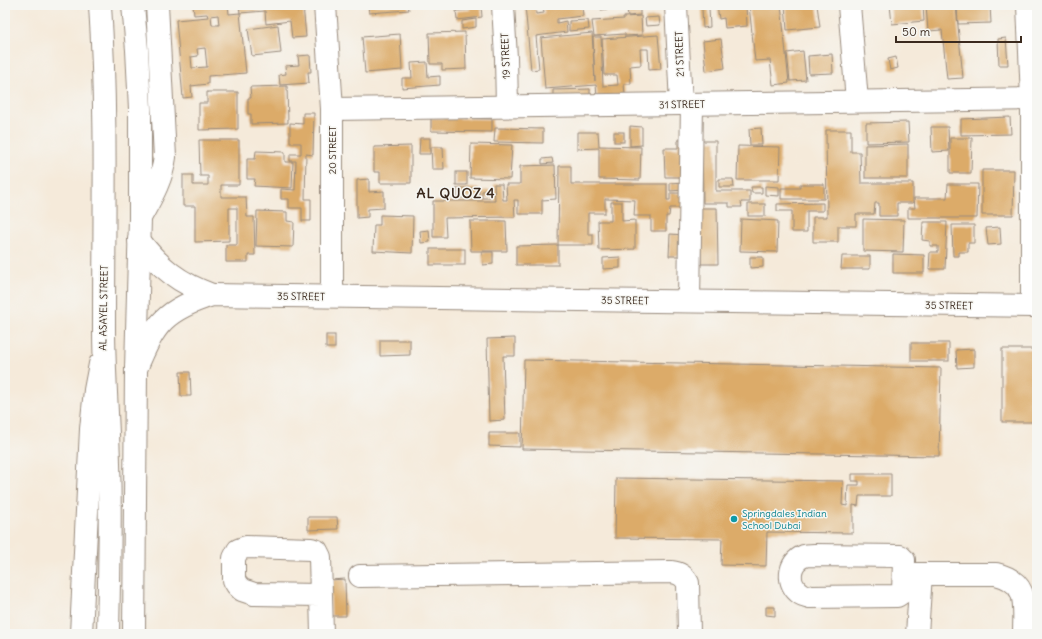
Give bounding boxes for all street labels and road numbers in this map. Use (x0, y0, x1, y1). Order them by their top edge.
street label: 21 STREET (672, 31, 687, 77)
street label: 19 STREET (498, 33, 513, 79)
street label: 31 STREET (659, 98, 705, 111)
street label: 20 STREET (326, 126, 339, 174)
street label: AL ASAYEL STREET (96, 265, 111, 351)
street label: 35 STREET (277, 290, 325, 303)
street label: 35 STREET (601, 294, 649, 307)
street label: 35 STREET (925, 299, 973, 312)

